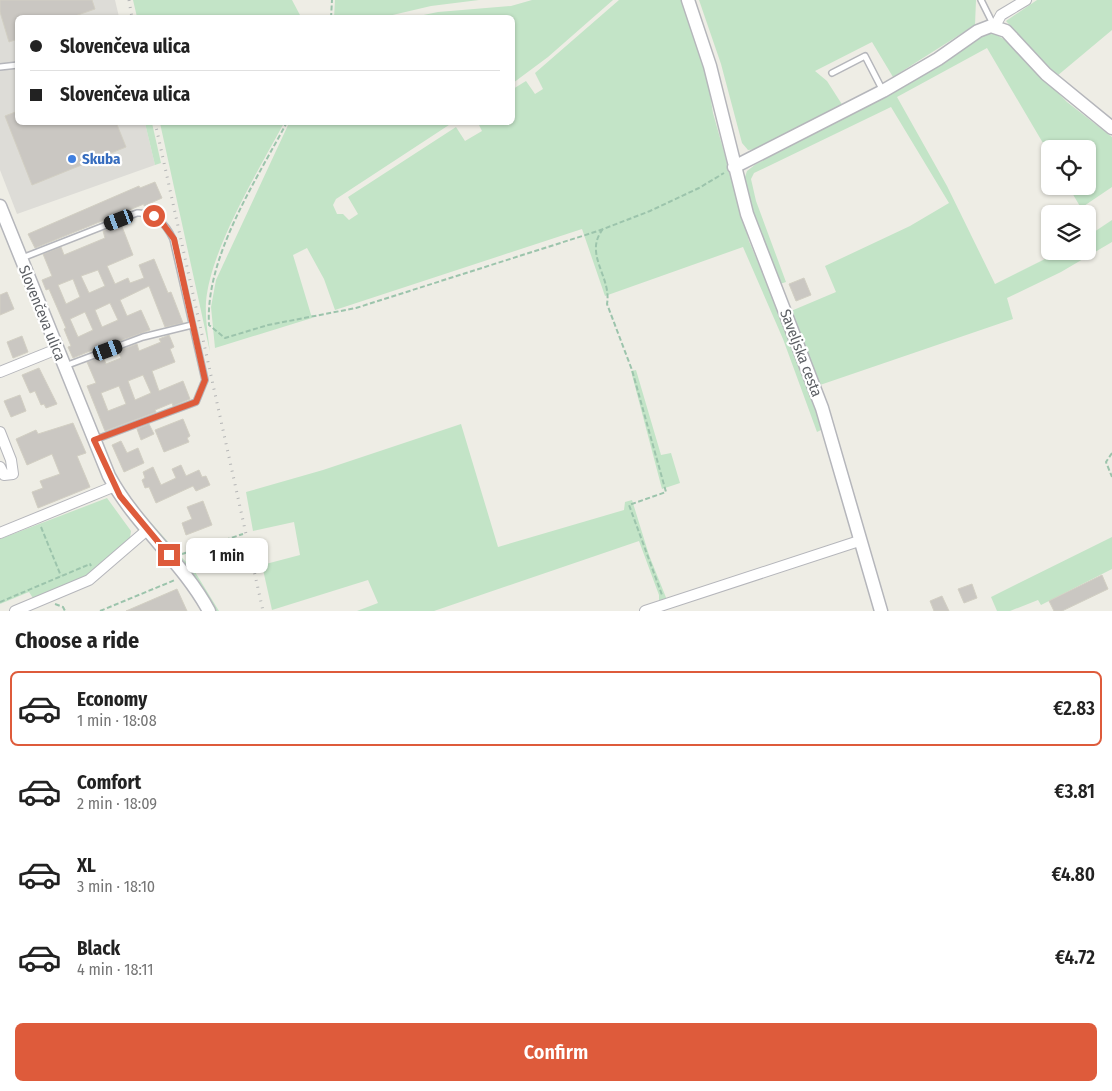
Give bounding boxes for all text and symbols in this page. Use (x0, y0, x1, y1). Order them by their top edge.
text: Slovenčeva ulica (60, 35, 190, 58)
text: Slovenčeva ulica (60, 83, 190, 106)
map controls (1041, 140, 1096, 260)
button: locate (1041, 140, 1096, 195)
place label: Skuba (82, 150, 121, 168)
marker: Skuba (66, 153, 78, 165)
route start (143, 205, 165, 227)
button: layers (1041, 205, 1096, 260)
car (102, 208, 135, 232)
street label: Slovenčeva ulica (15, 263, 69, 363)
street label: Saveljska cesta (776, 307, 826, 399)
car (91, 338, 124, 362)
callout: 1 min (186, 538, 269, 572)
route end (158, 544, 180, 566)
text: 1 min (210, 546, 244, 565)
text: Choose a ride (15, 627, 139, 654)
icon: car (17, 686, 62, 731)
text: Economy (77, 688, 147, 711)
text: €2.83 (1053, 697, 1095, 720)
text: 1 min · 18:08 (77, 711, 157, 730)
icon: car (17, 769, 62, 814)
text: Comfort (77, 771, 141, 794)
text: €3.81 (1054, 780, 1095, 803)
text: 2 min · 18:09 (77, 794, 157, 813)
icon: car (17, 852, 62, 897)
text: XL (77, 854, 96, 877)
text: €4.80 (1051, 863, 1095, 886)
text: 3 min · 18:10 (77, 877, 155, 896)
icon: car (17, 935, 62, 980)
text: Black (77, 937, 120, 960)
text: €4.72 (1055, 946, 1095, 969)
text: 4 min · 18:11 (77, 960, 153, 979)
button: Confirm (15, 1023, 1097, 1081)

